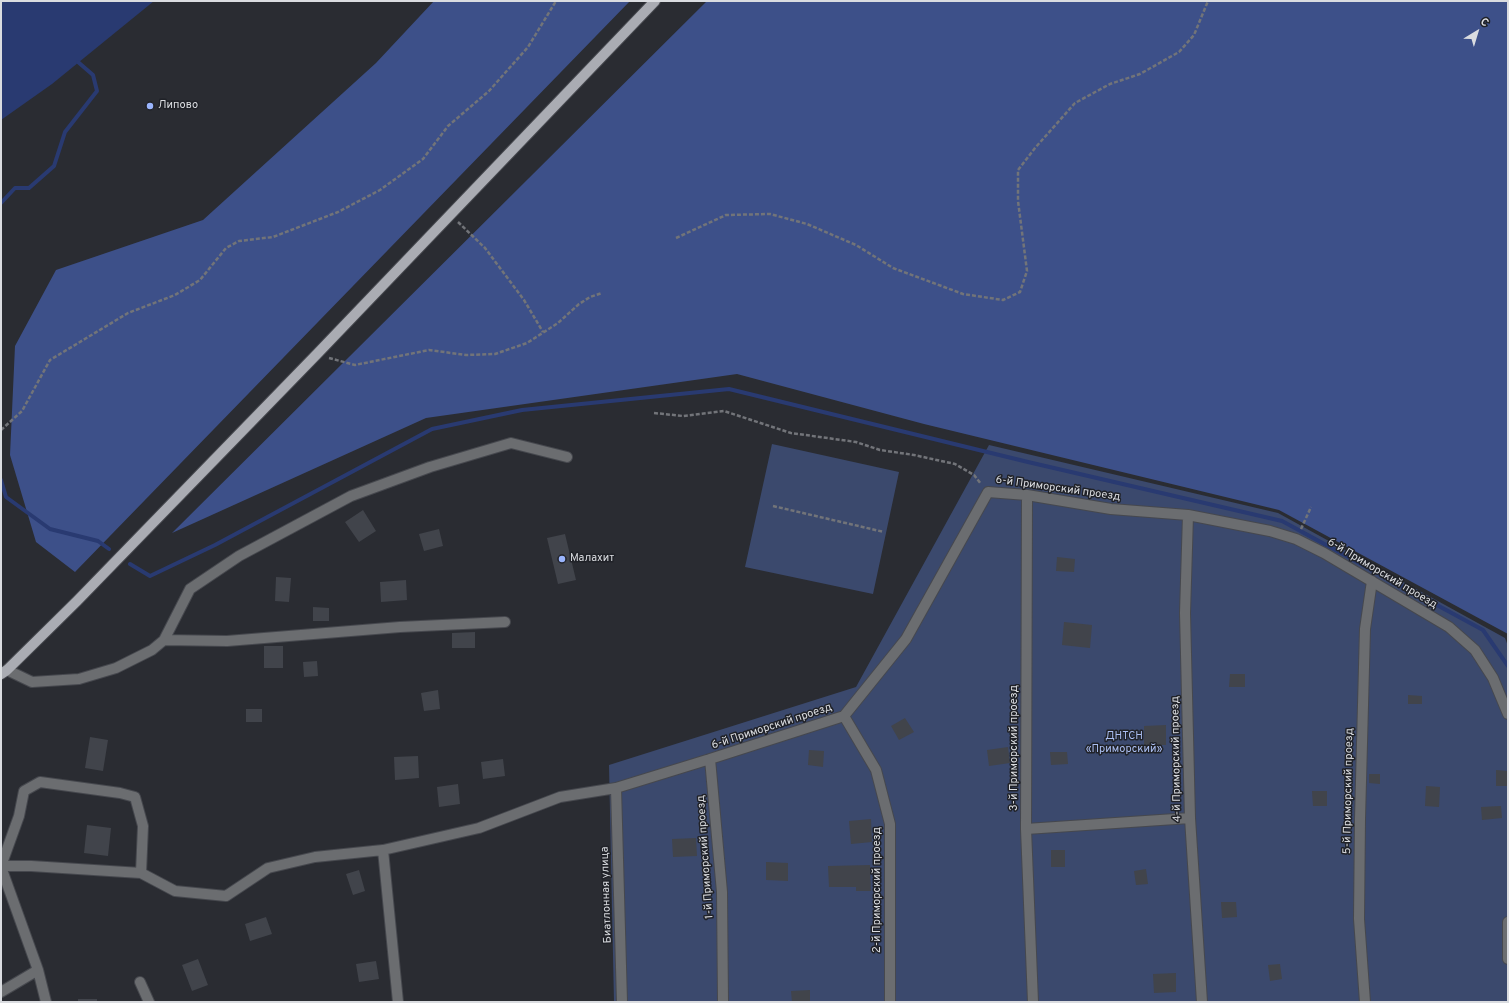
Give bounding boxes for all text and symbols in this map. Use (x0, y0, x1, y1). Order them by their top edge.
north arrow (1457, 12, 1497, 52)
text: С (1477, 15, 1491, 30)
place label: Липово (158, 99, 198, 113)
marker: Липово (145, 101, 155, 111)
street label: 6-й Приморский проезд (995, 474, 1121, 504)
street label: 6-й Приморский проезд (1325, 536, 1439, 612)
place label: Малахит (570, 552, 614, 566)
marker: Малахит (557, 554, 567, 564)
street label: 3-й Приморский проезд (1008, 685, 1022, 811)
street label: 4-й Приморский проезд (1169, 696, 1185, 822)
street label: 6-й Приморский проезд (710, 701, 834, 753)
street label: 5-й Приморский проезд (1341, 728, 1357, 854)
park label: ДНТСН «Приморский» (1086, 730, 1162, 756)
street label: 1-й Приморский проезд (695, 795, 717, 919)
street label: 2-й Приморский проезд (871, 827, 885, 953)
street label: Биатлонная улица (599, 846, 615, 944)

